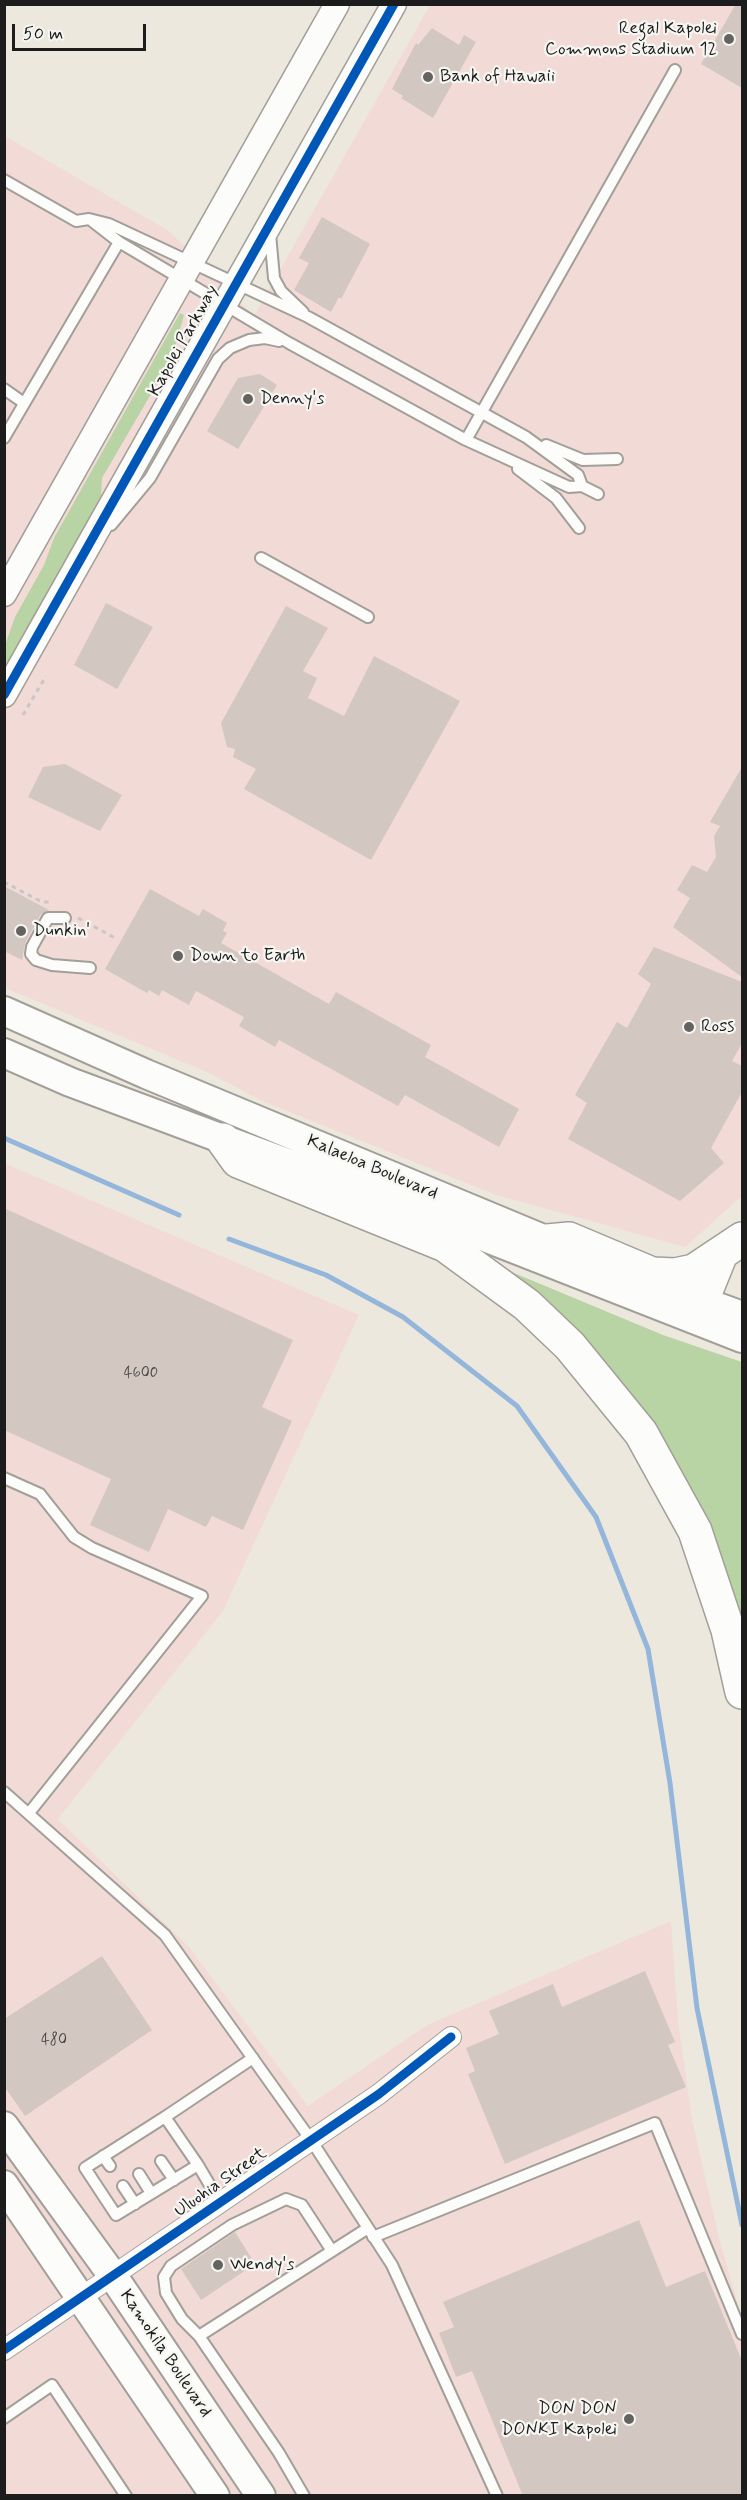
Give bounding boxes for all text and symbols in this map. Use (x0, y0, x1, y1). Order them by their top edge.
scale bar (15, 12, 148, 50)
place label: Regal Kapolei Commons Stadium 12 (545, 18, 717, 60)
text: 50 m (23, 22, 63, 46)
marker: Regal Kapolei Commons Stadium 12 (722, 32, 736, 46)
place label: Bank of Hawaii (440, 66, 555, 88)
marker: Bank of Hawaii (421, 70, 435, 84)
street label: Kapolei Parkway (144, 281, 224, 401)
place label: Denny's (260, 388, 324, 410)
marker: Denny's (241, 392, 255, 406)
place label: Dunkin' (33, 920, 90, 942)
marker: Dunkin' (14, 924, 28, 938)
place label: Down to Earth (190, 945, 305, 967)
marker: Down to Earth (171, 949, 185, 963)
place label: Ross (701, 1016, 734, 1038)
marker: Ross (682, 1020, 696, 1034)
street label: Kalaeloa Boulevard (303, 1131, 441, 1205)
house number: 4600 (124, 1365, 158, 1383)
house number: 480 (41, 2032, 67, 2050)
street label: Uluohia Street (171, 2143, 271, 2223)
place label: Wendy's (230, 2254, 294, 2276)
marker: Wendy's (211, 2258, 225, 2272)
street label: Kamokila Boulevard (114, 2286, 216, 2422)
place label: DON DON DONKI Kapolei (501, 2398, 617, 2440)
marker: DON DON DONKI Kapolei (622, 2412, 636, 2426)

